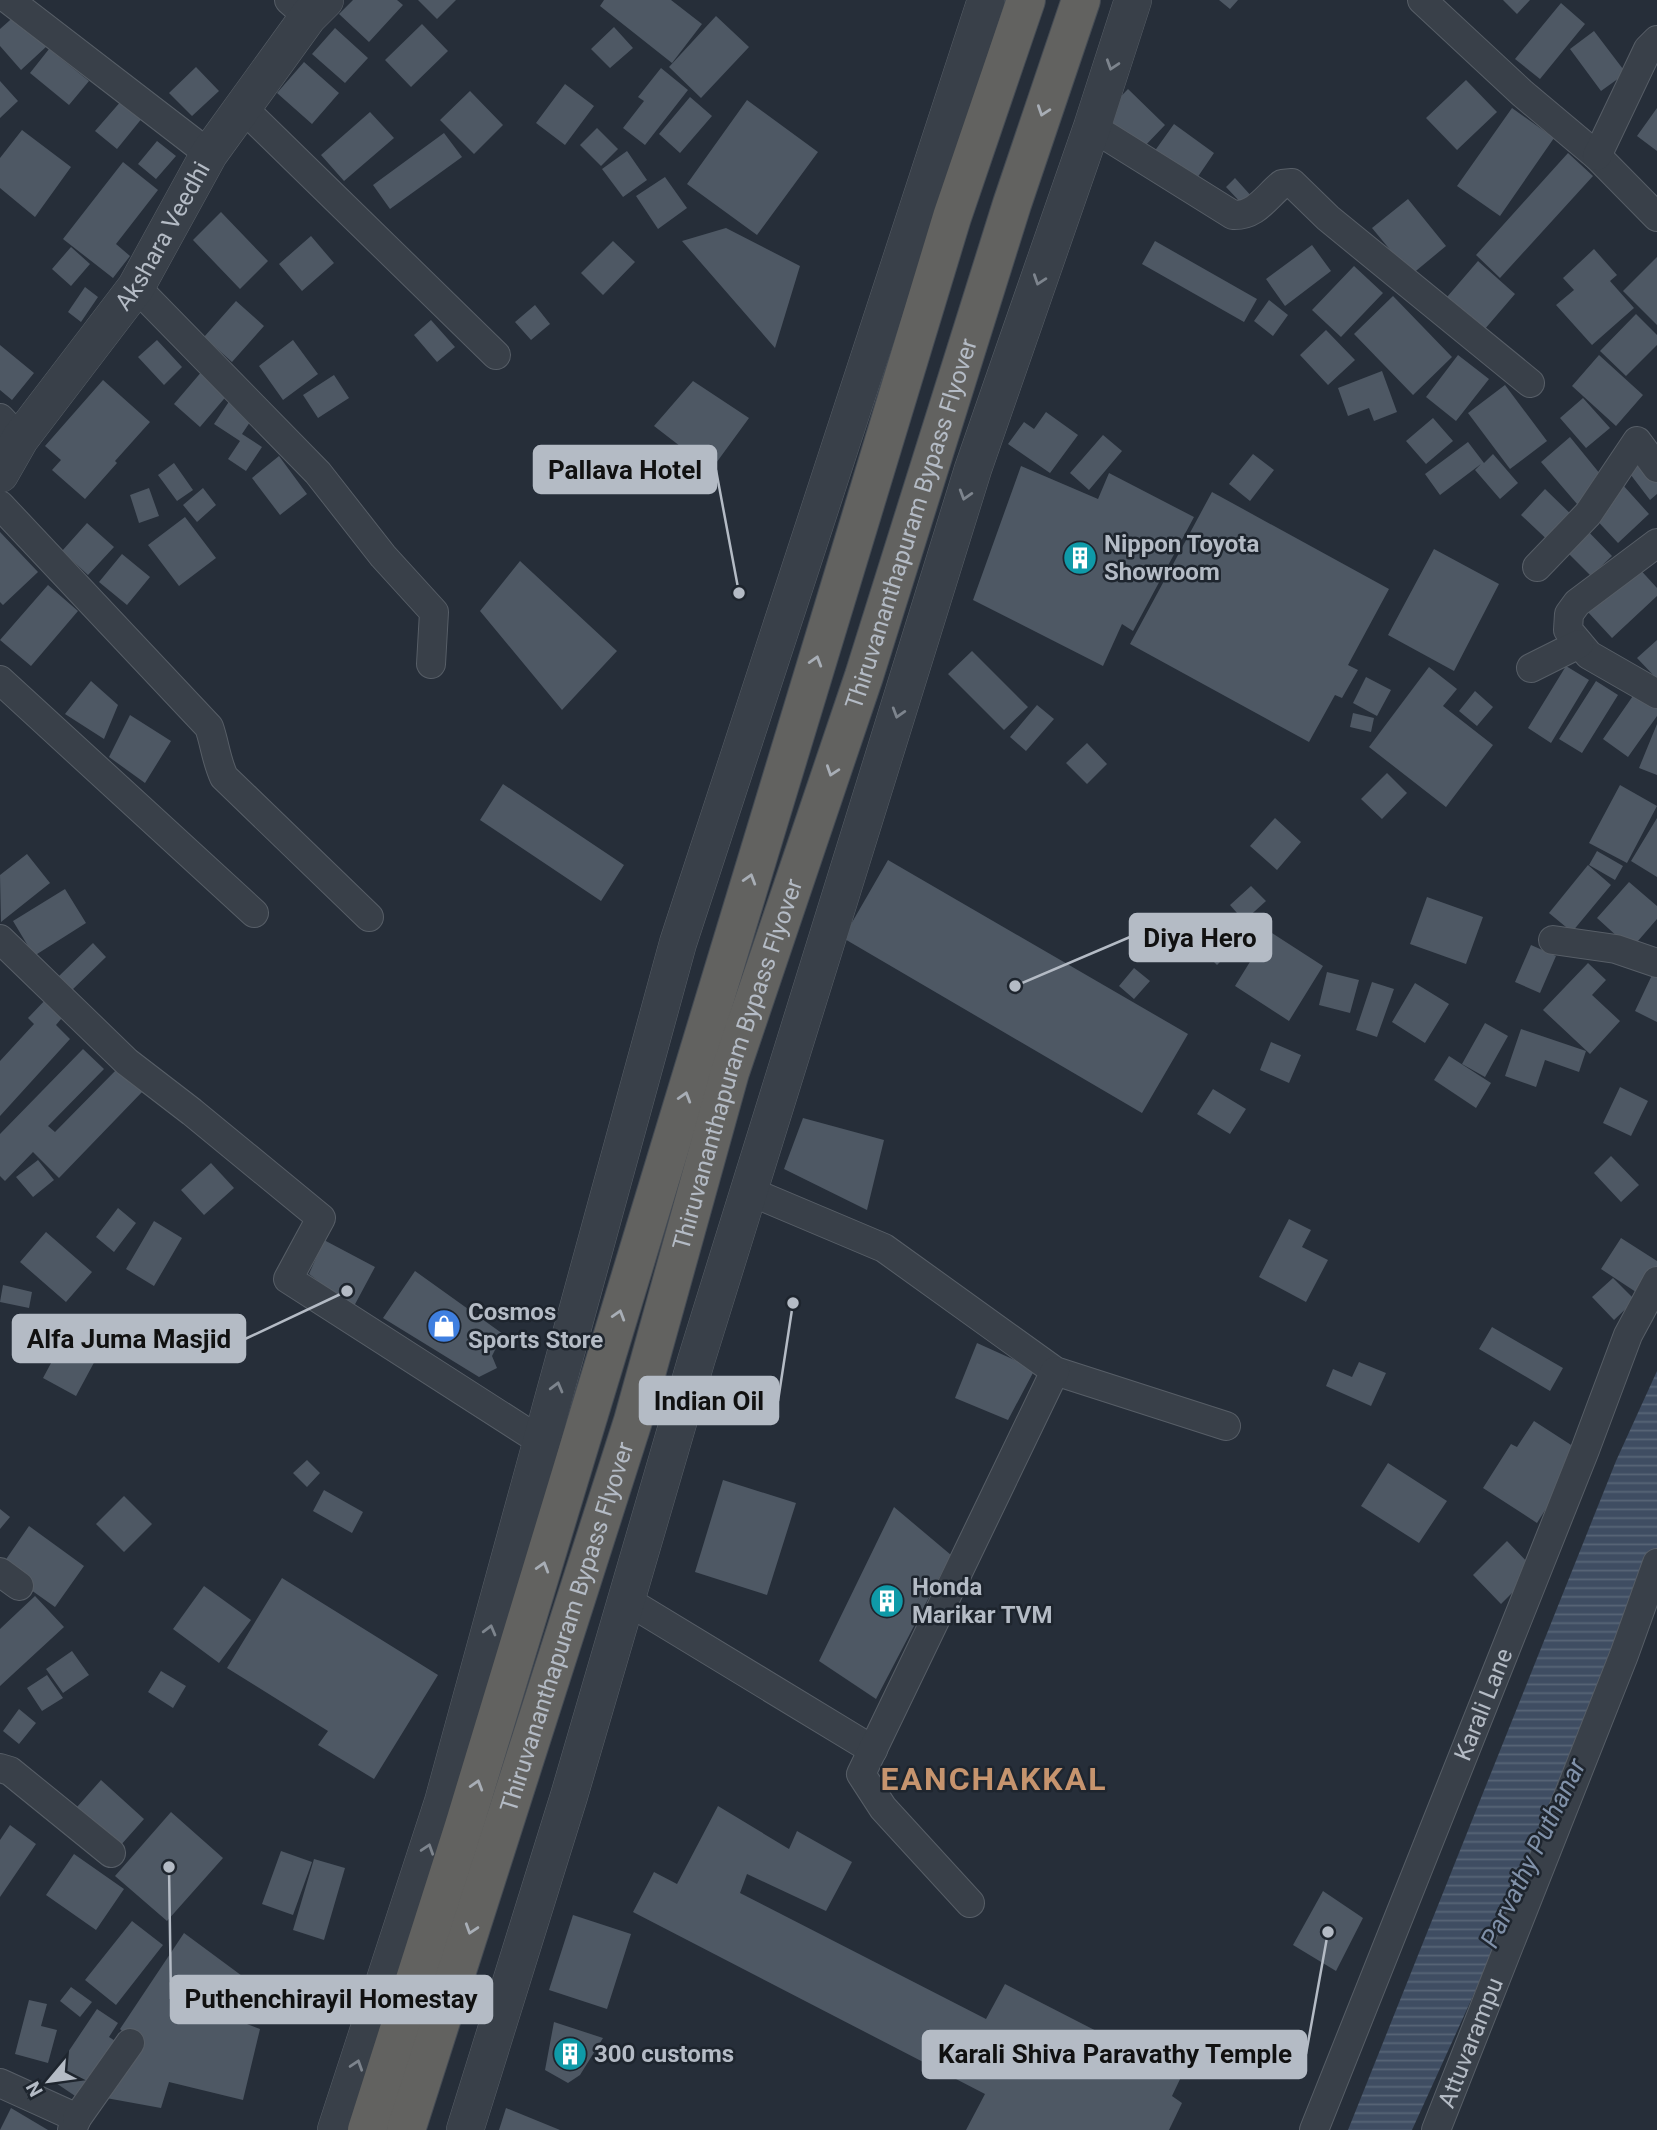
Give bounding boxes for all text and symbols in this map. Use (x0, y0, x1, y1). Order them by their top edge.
one-way arrow (1106, 59, 1121, 71)
one-way arrow (1037, 105, 1051, 117)
street label: Akshara Veedhi (109, 157, 216, 316)
one-way arrow (1033, 274, 1047, 286)
street label: Thiruvananthapuram Bypass Flyover (840, 335, 983, 713)
callout: Pallava Hotel (534, 446, 716, 493)
text: Pallava Hotel (548, 455, 702, 485)
one-way arrow (959, 489, 974, 501)
place label: Nippon Toyota Showroom (1104, 530, 1259, 586)
building icon: Nippon Toyota Showroom (1061, 539, 1099, 577)
one-way arrow (808, 656, 823, 668)
one-way arrow (892, 706, 906, 719)
one-way arrow (826, 764, 840, 777)
one-way arrow (742, 873, 757, 885)
street label: Thiruvananthapuram Bypass Flyover (667, 875, 808, 1253)
callout: Diya Hero (1130, 914, 1271, 961)
text: Diya Hero (1143, 923, 1257, 953)
one-way arrow (676, 1091, 691, 1103)
place label: Cosmos Sports Store (468, 1298, 603, 1354)
shop icon: Cosmos Sports Store (425, 1307, 463, 1345)
one-way arrow (610, 1309, 625, 1321)
callout: Alfa Juma Masjid (13, 1315, 245, 1362)
text: Alfa Juma Masjid (27, 1324, 231, 1354)
callout: Indian Oil (640, 1377, 778, 1424)
one-way arrow (549, 1381, 563, 1393)
text: Indian Oil (654, 1386, 764, 1416)
street label: Thiruvananthapuram Bypass Flyover (495, 1438, 639, 1816)
one-way arrow (534, 1561, 549, 1573)
place label: Honda Marikar TVM (912, 1573, 1053, 1629)
building icon: Honda Marikar TVM (868, 1582, 906, 1620)
one-way arrow (482, 1624, 497, 1636)
street label: Karali Lane (1449, 1644, 1518, 1765)
water label: Parvathy Puthanar (1474, 1752, 1592, 1952)
district label: EANCHAKKAL (881, 1760, 1107, 1798)
one-way arrow (468, 1779, 483, 1791)
one-way arrow (420, 1843, 434, 1856)
one-way arrow (465, 1923, 479, 1935)
street label: Attuvarampu (1432, 1974, 1509, 2112)
callout: Puthenchirayil Homestay (171, 1976, 492, 2023)
text: Puthenchirayil Homestay (185, 1984, 478, 2014)
callout: Karali Shiva Paravathy Temple (923, 2031, 1306, 2078)
building icon: 300 customs (551, 2035, 589, 2073)
text: Karali Shiva Paravathy Temple (938, 2039, 1292, 2069)
place label: 300 customs (594, 2040, 734, 2068)
north arrow (14, 2046, 84, 2116)
one-way arrow (349, 2060, 363, 2072)
text: N (21, 2078, 48, 2100)

